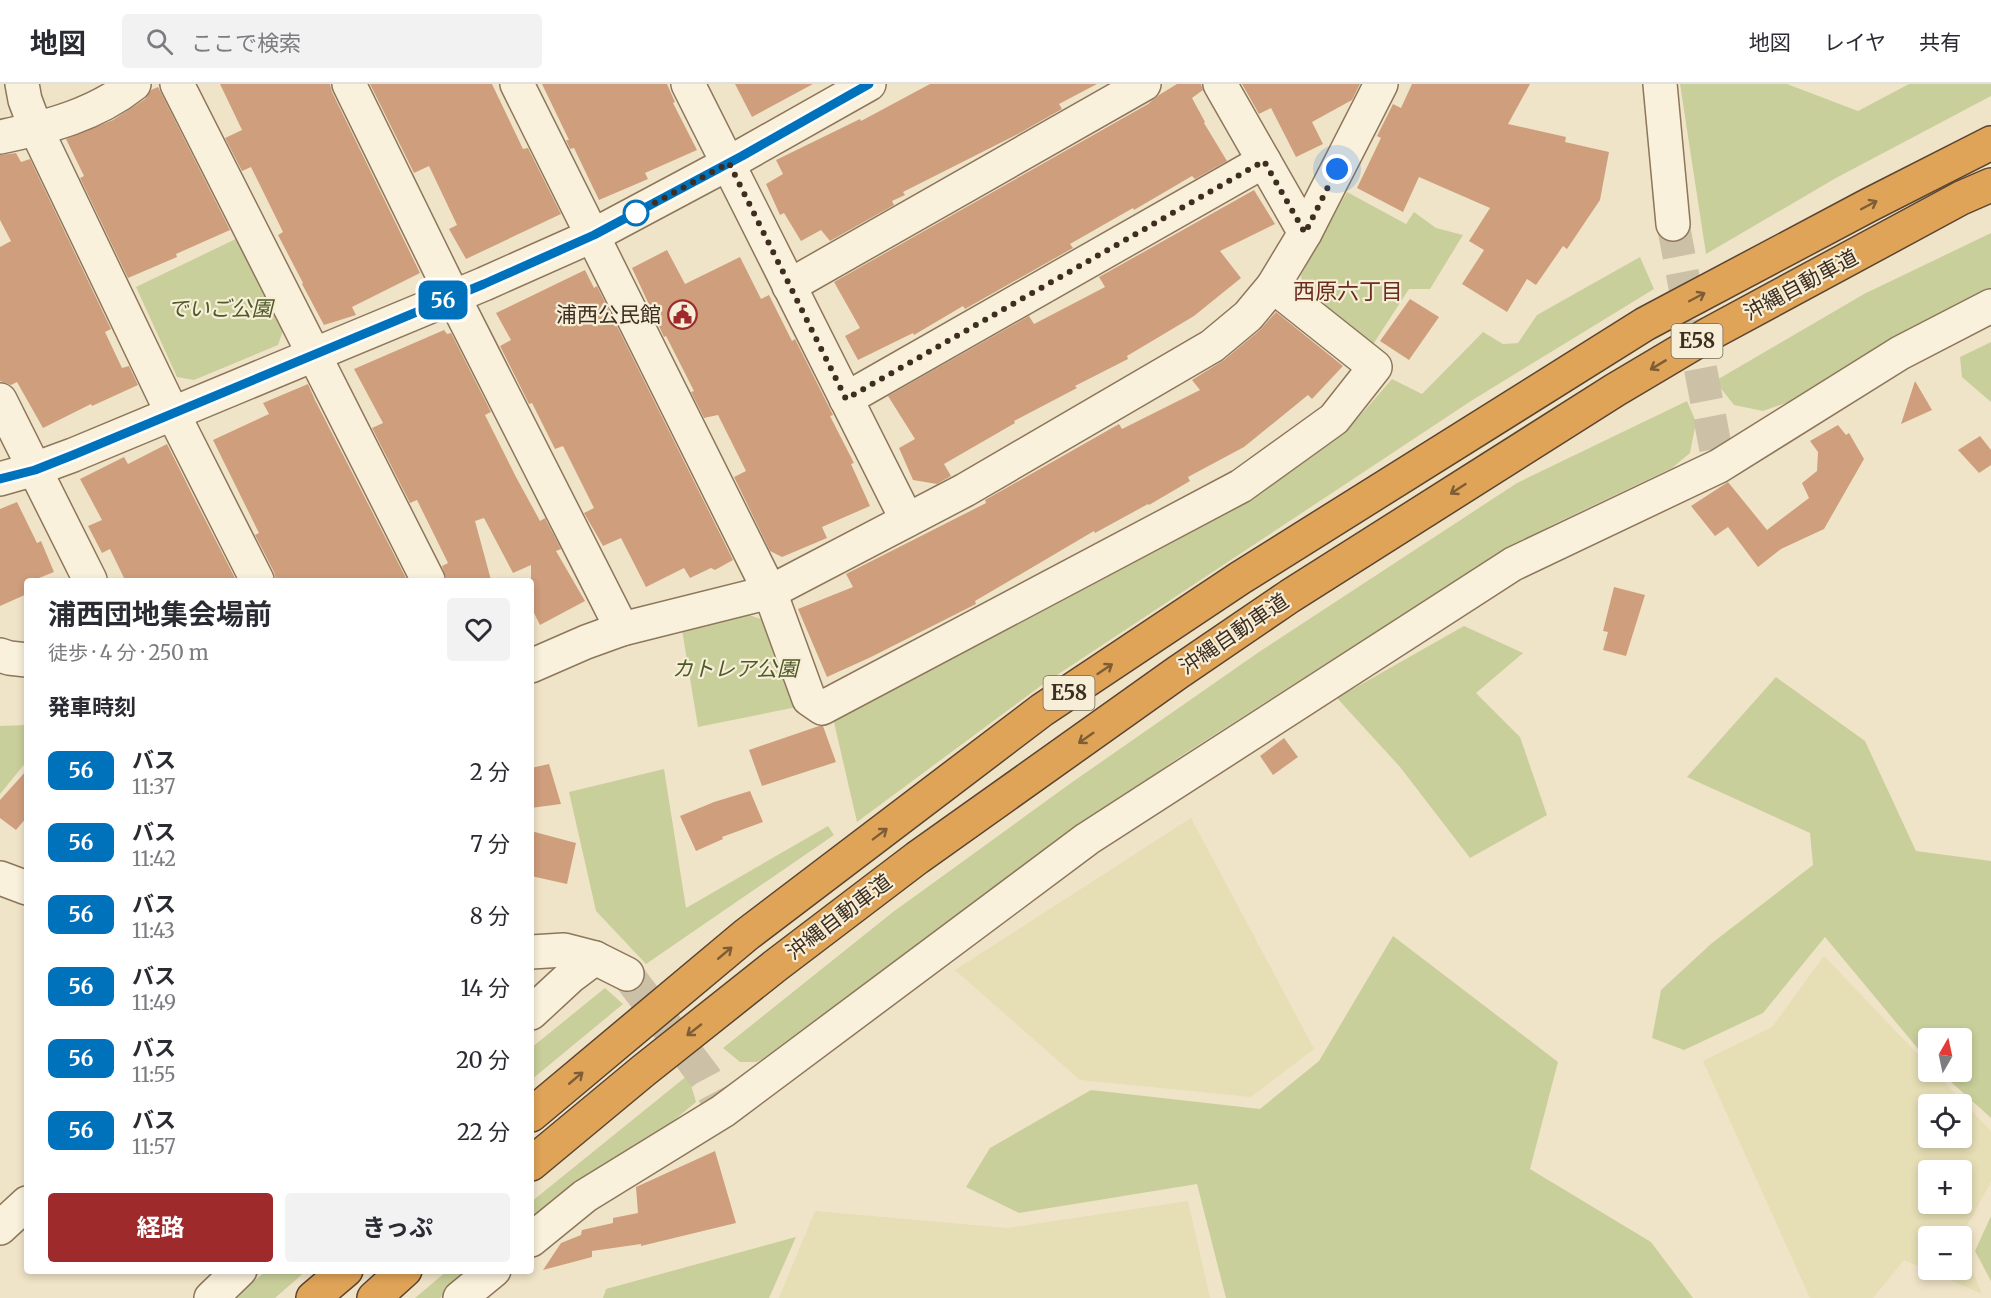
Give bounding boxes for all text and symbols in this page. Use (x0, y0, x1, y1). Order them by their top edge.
search box (122, 14, 542, 68)
text: 地図 (30, 25, 86, 61)
icon: search (143, 25, 176, 58)
text: ここで検索 (191, 29, 301, 57)
text: 地図 (1749, 29, 1791, 56)
text: レイヤ (1824, 29, 1886, 56)
text: 共有 (1919, 29, 1961, 56)
your location (1322, 154, 1352, 184)
one-way arrow (1859, 199, 1877, 210)
unlabelled marker (623, 200, 649, 226)
street label: 沖縄自動車道 (1739, 243, 1863, 326)
district label: 西原六丁目 (1293, 277, 1403, 305)
line badge: 56 (416, 280, 470, 320)
text: 56 (431, 287, 455, 314)
one-way arrow (1687, 291, 1705, 302)
park label: でいご公園 (168, 295, 275, 322)
public building icon: 浦西公民館 (666, 299, 698, 331)
place label: 浦西公民館 (556, 301, 661, 328)
road number: E58 (1672, 324, 1722, 358)
one-way arrow (1650, 359, 1667, 371)
one-way arrow (1450, 483, 1466, 495)
street label: 沖縄自動車道 (1174, 587, 1293, 680)
text: 浦西団地集会場前 (48, 596, 272, 632)
button: heart (447, 598, 510, 661)
text: 徒歩 · 4 分 · 250 m (48, 640, 209, 665)
park label: カトレア公園 (672, 655, 801, 682)
one-way arrow (1096, 662, 1113, 675)
road number: E58 (1044, 676, 1094, 710)
text: 発車時刻 (48, 693, 136, 721)
one-way arrow (1079, 732, 1095, 744)
text: バス (132, 746, 176, 774)
text: 56 (69, 757, 93, 784)
text: 2 分 (470, 758, 510, 786)
text: 11:37 (132, 774, 175, 799)
text: バス (132, 818, 176, 846)
one-way arrow (871, 827, 887, 840)
text: 56 (69, 829, 93, 856)
text: 7 分 (470, 830, 510, 858)
text: 11:42 (132, 846, 176, 871)
street label: 沖縄自動車道 (780, 868, 897, 965)
text: バス (132, 890, 176, 918)
text: 56 (69, 901, 93, 928)
text: 8 分 (470, 902, 510, 930)
text: 11:43 (132, 918, 175, 943)
one-way arrow (717, 946, 733, 959)
text: バス (132, 962, 176, 990)
text: 56 (69, 973, 93, 1000)
text: 14 分 (461, 974, 510, 1002)
text: 11:49 (132, 990, 176, 1015)
one-way arrow (686, 1023, 702, 1036)
north arrow (1918, 1028, 1972, 1082)
map controls (1918, 1028, 1972, 1280)
text: バス (132, 1034, 176, 1062)
text: 56 (69, 1045, 93, 1072)
text: 20 分 (456, 1046, 510, 1074)
text: 11:55 (132, 1062, 176, 1087)
one-way arrow (568, 1071, 584, 1084)
button: locate (1918, 1094, 1972, 1148)
text: バス (132, 1106, 176, 1134)
text: 56 (69, 1117, 93, 1144)
text: 22 分 (457, 1118, 510, 1146)
text: 11:57 (132, 1134, 176, 1159)
button: + (1918, 1160, 1972, 1214)
button: 経路 (48, 1193, 273, 1262)
button: きっぷ (285, 1193, 510, 1262)
button: − (1918, 1226, 1972, 1280)

